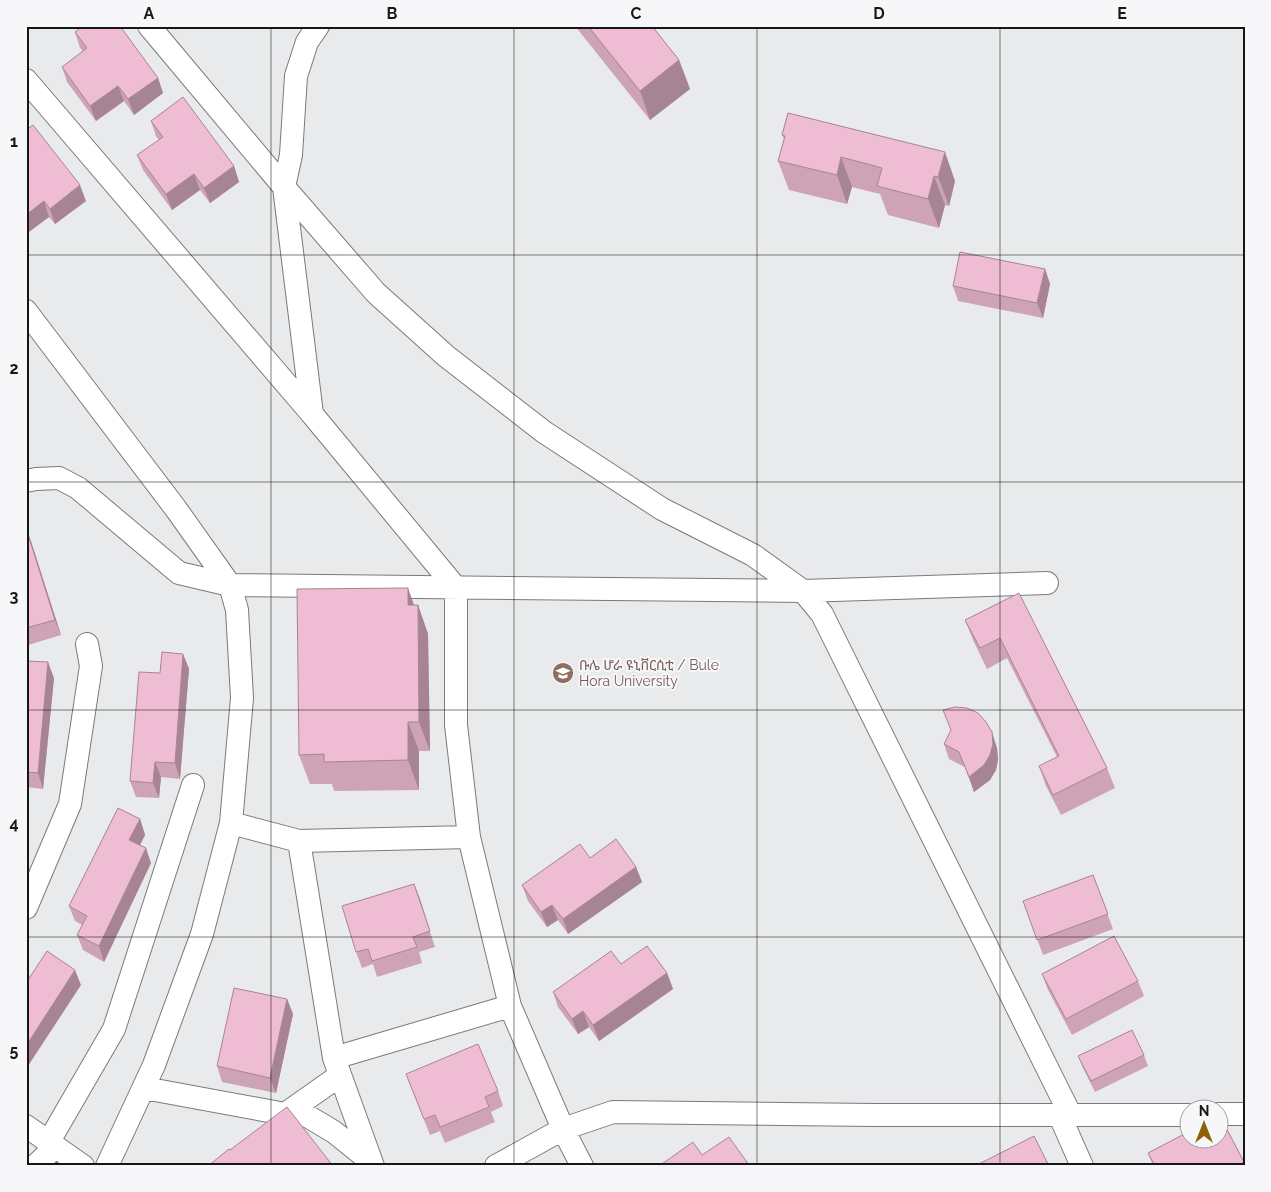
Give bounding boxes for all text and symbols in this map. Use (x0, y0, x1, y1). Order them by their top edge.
text: A (144, 4, 155, 23)
text: B (387, 4, 398, 23)
text: C (631, 4, 642, 23)
text: D (873, 4, 885, 23)
text: E (1117, 4, 1127, 23)
text: 1 (10, 132, 18, 151)
text: 2 (9, 359, 19, 378)
text: 3 (10, 587, 19, 606)
place label: ቡሌ ሆራ ዩኒቨርሲቲ / Bule Hora University (579, 657, 719, 689)
school or university icon: ቡሌ ሆራ ዩኒቨርሲቲ / Bule Hora University (551, 661, 575, 685)
text: 4 (9, 814, 19, 833)
text: 5 (10, 1041, 19, 1060)
north arrow (1178, 1100, 1228, 1150)
text: N (1199, 1103, 1209, 1119)

